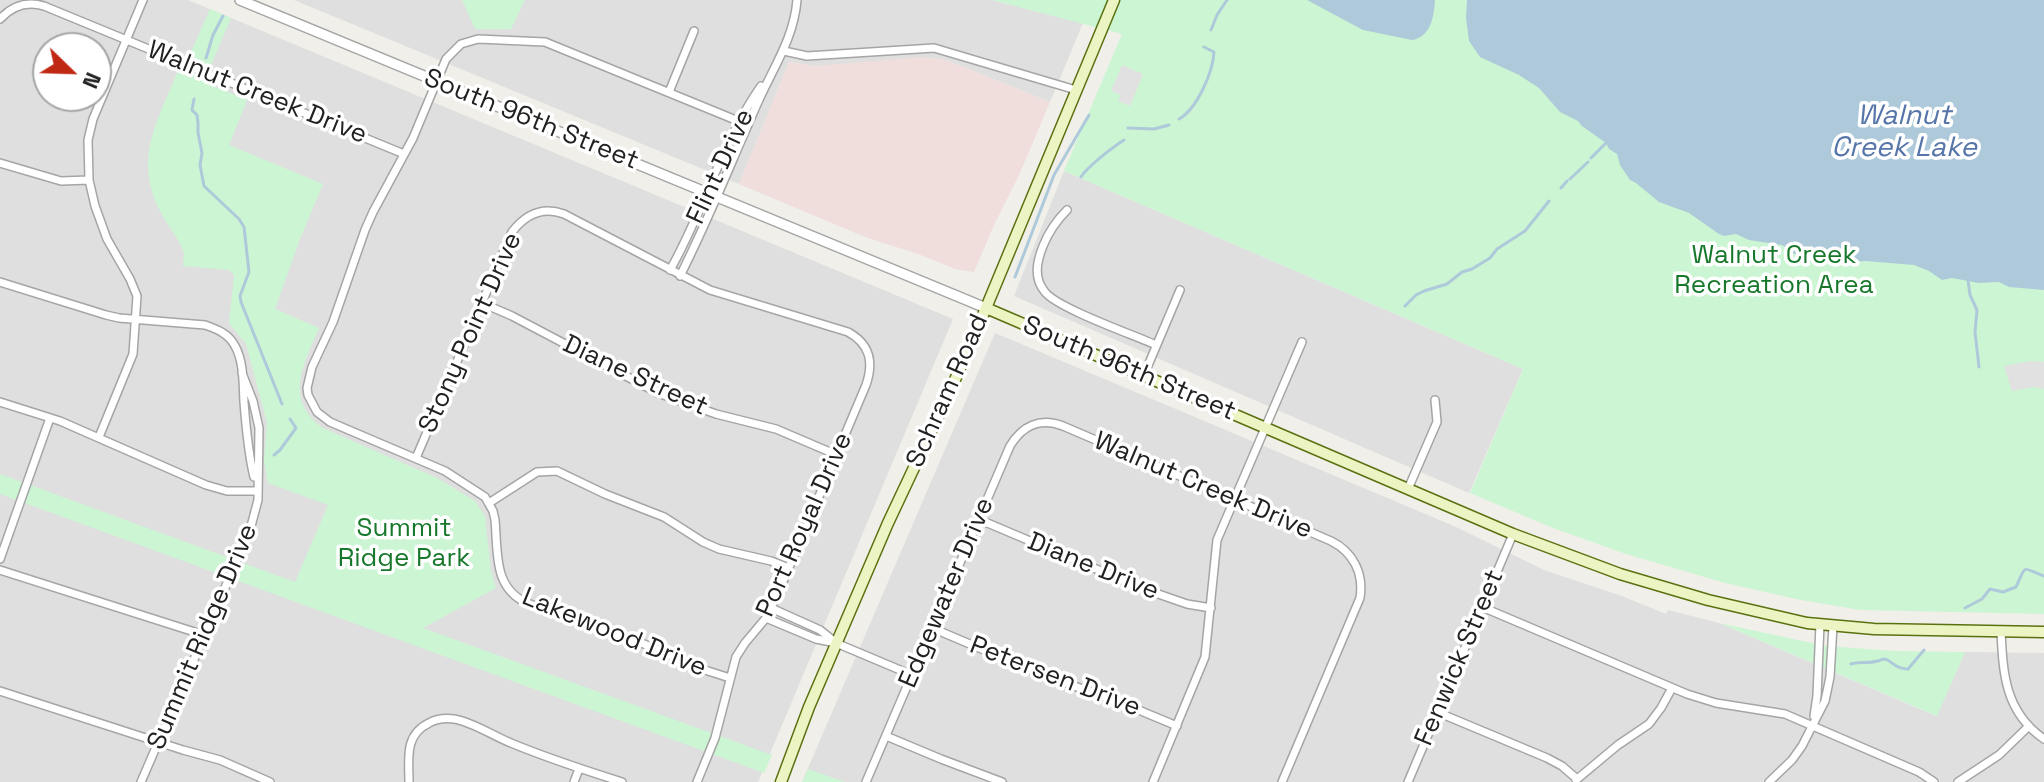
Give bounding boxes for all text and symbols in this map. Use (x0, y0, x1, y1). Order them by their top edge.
north arrow (32, 32, 112, 112)
street label: Walnut Creek Drive (143, 35, 371, 151)
street label: South 96th Street (419, 63, 643, 177)
text: N (76, 68, 108, 93)
water label: Walnut Creek Lake (1831, 99, 1977, 165)
street label: Flint Drive (681, 105, 761, 229)
street label: Stony Point Drive (413, 228, 529, 438)
park label: Walnut Creek Recreation Area (1674, 240, 1874, 302)
street label: Schram Road (900, 309, 996, 473)
street label: South 96th Street (1018, 310, 1240, 428)
street label: Diane Street (558, 329, 712, 423)
street label: Walnut Creek Drive (1089, 426, 1317, 546)
street label: Port Royal Drive (750, 428, 860, 622)
street label: Edgewater Drive (893, 493, 1001, 693)
park label: Summit Ridge Park (338, 513, 470, 574)
street label: Summit Ridge Drive (141, 519, 265, 755)
street label: Diane Drive (1023, 527, 1163, 607)
street label: Fenwick Street (1409, 565, 1511, 751)
street label: Lakewood Drive (517, 582, 711, 684)
street label: Petersen Drive (965, 630, 1145, 724)

